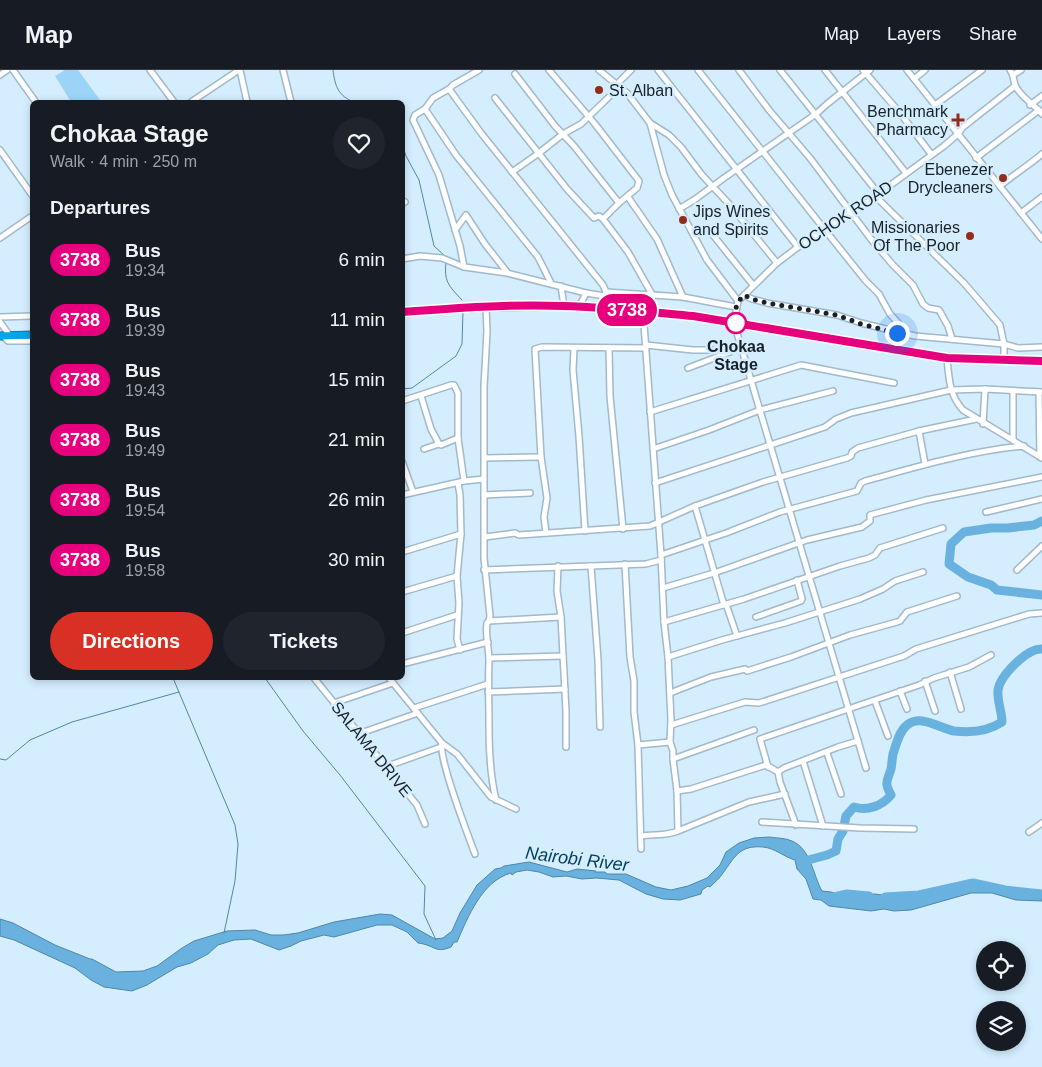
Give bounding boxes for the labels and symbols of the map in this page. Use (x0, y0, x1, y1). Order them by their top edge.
place label: St. Alban (609, 82, 673, 99)
marker: St. Alban (593, 84, 605, 96)
place label: Benchmark Pharmacy (867, 103, 949, 138)
marker: Benchmark Pharmacy (952, 114, 964, 126)
place label: Ebenezer Drycleaners (908, 161, 994, 196)
marker: Ebenezer Drycleaners (997, 172, 1009, 184)
street label: OCHOK ROAD (795, 178, 895, 253)
place label: Jips Wines and Spirits (693, 203, 770, 238)
marker: Jips Wines and Spirits (677, 214, 689, 226)
place label: Missionaries Of The Poor (871, 219, 961, 254)
marker: Missionaries Of The Poor (964, 230, 976, 242)
line badge: 3738 (592, 294, 662, 326)
marker: Chokaa Stage (725, 312, 747, 334)
your location (885, 321, 910, 346)
place label: Chokaa Stage (707, 338, 765, 373)
street label: SALAMA DRIVE (328, 698, 415, 800)
water label: Nairobi River (524, 843, 631, 875)

